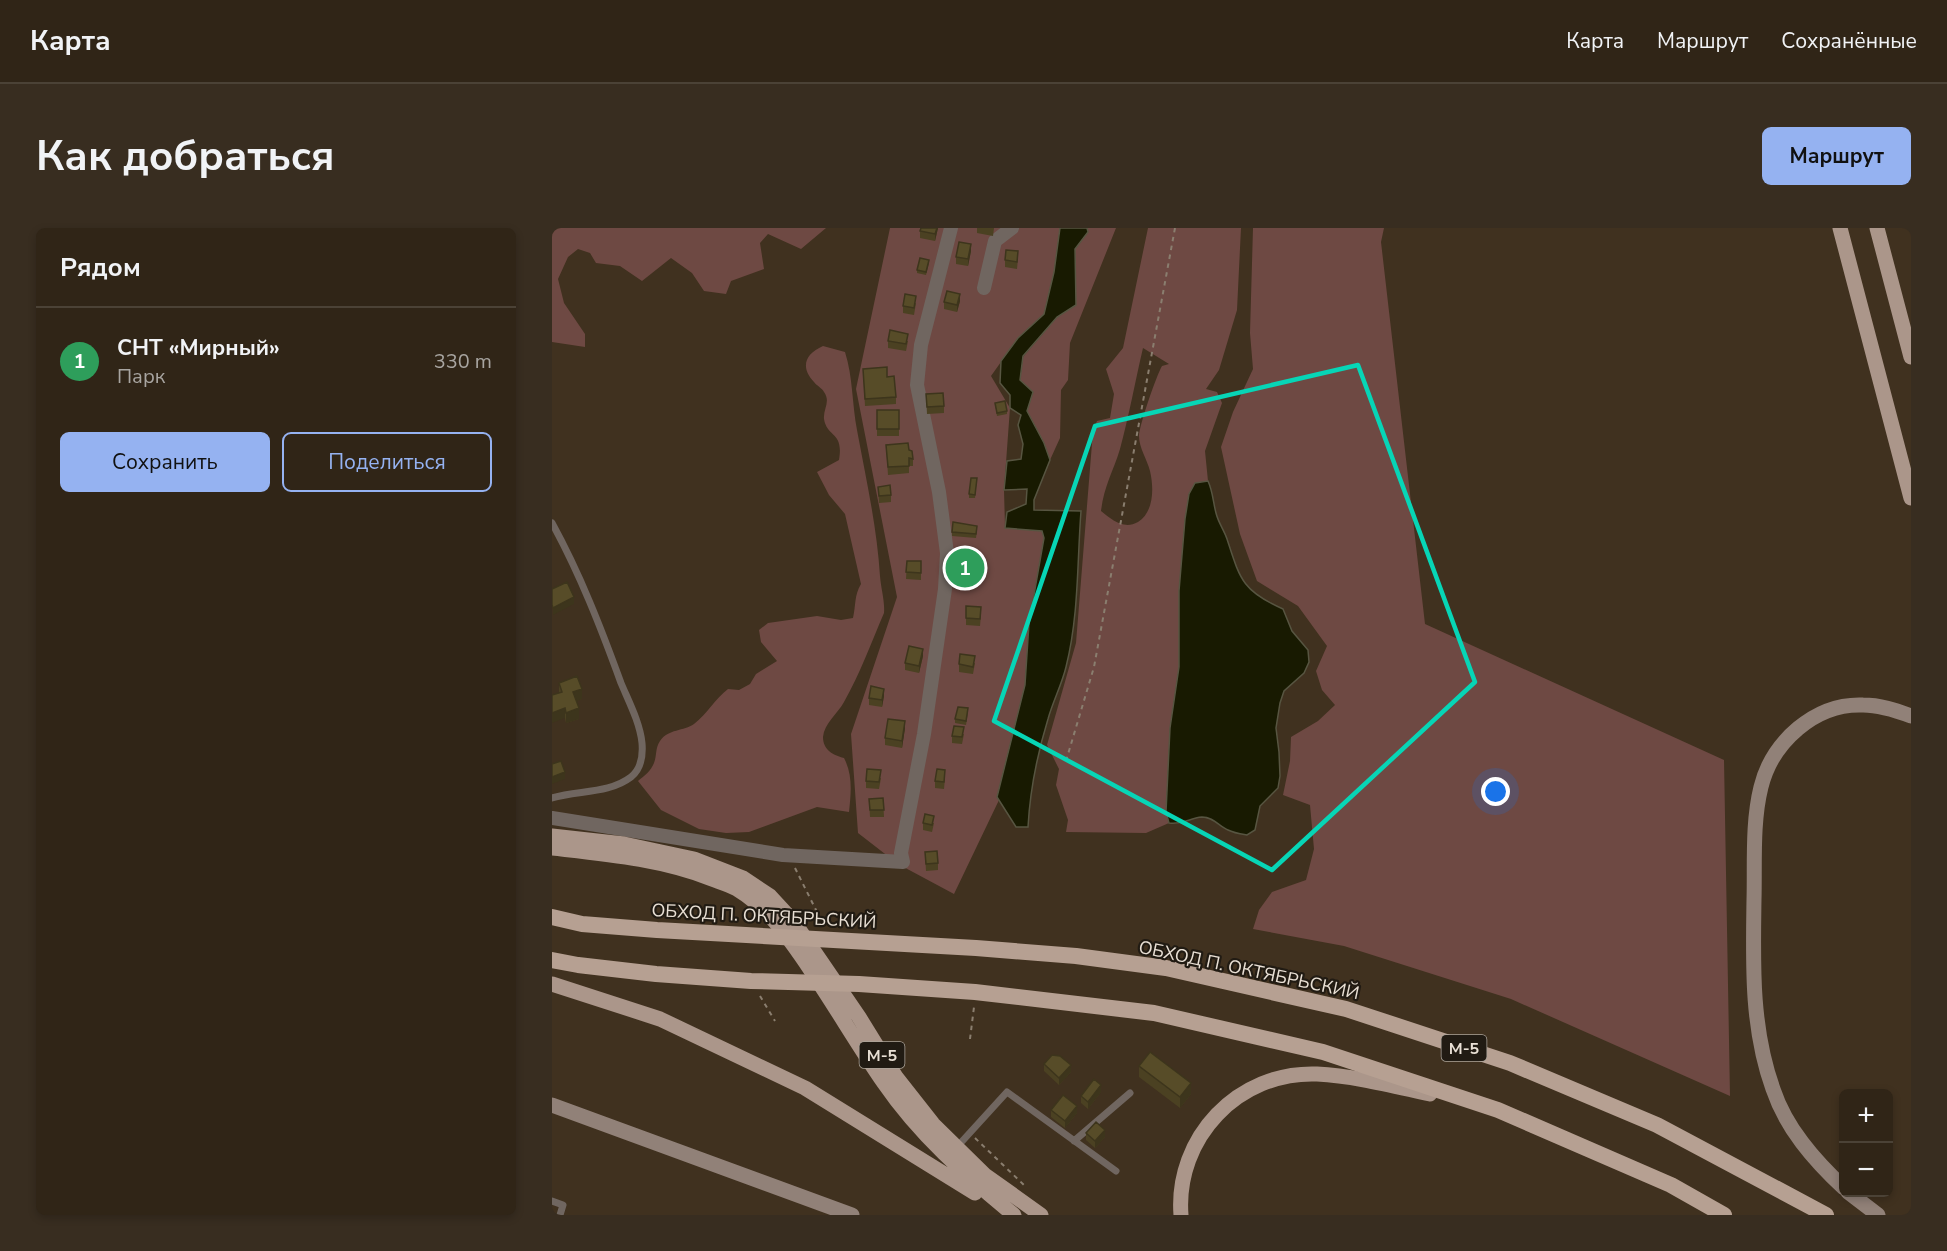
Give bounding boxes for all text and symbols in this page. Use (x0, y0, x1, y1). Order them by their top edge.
text: Карта (30, 22, 111, 60)
text: Карта (1566, 27, 1624, 55)
text: Маршрут (1657, 27, 1748, 55)
text: Сохранённые (1781, 27, 1917, 55)
button: Маршрут (1762, 127, 1911, 185)
text: Как добраться (36, 128, 335, 185)
text: Рядом (60, 250, 141, 285)
text: СНТ «Мирный» (117, 333, 280, 363)
text: 1 (74, 348, 86, 375)
text: 330 m (434, 348, 492, 375)
text: Парк (117, 363, 165, 390)
button: Сохранить (60, 432, 270, 492)
button: Поделиться (282, 432, 492, 492)
pin: 1 (946, 546, 984, 590)
your location (1481, 777, 1510, 806)
street label: ОБХОД П. ОКТЯБРЬСКИЙ (651, 898, 877, 934)
street label: ОБХОД П. ОКТЯБРЬСКИЙ (1136, 935, 1362, 1005)
road number: М-5 (1442, 1035, 1486, 1061)
road number: М-5 (860, 1042, 904, 1068)
map controls (1839, 1089, 1893, 1197)
button: + (1839, 1089, 1893, 1143)
button: − (1839, 1143, 1893, 1197)

